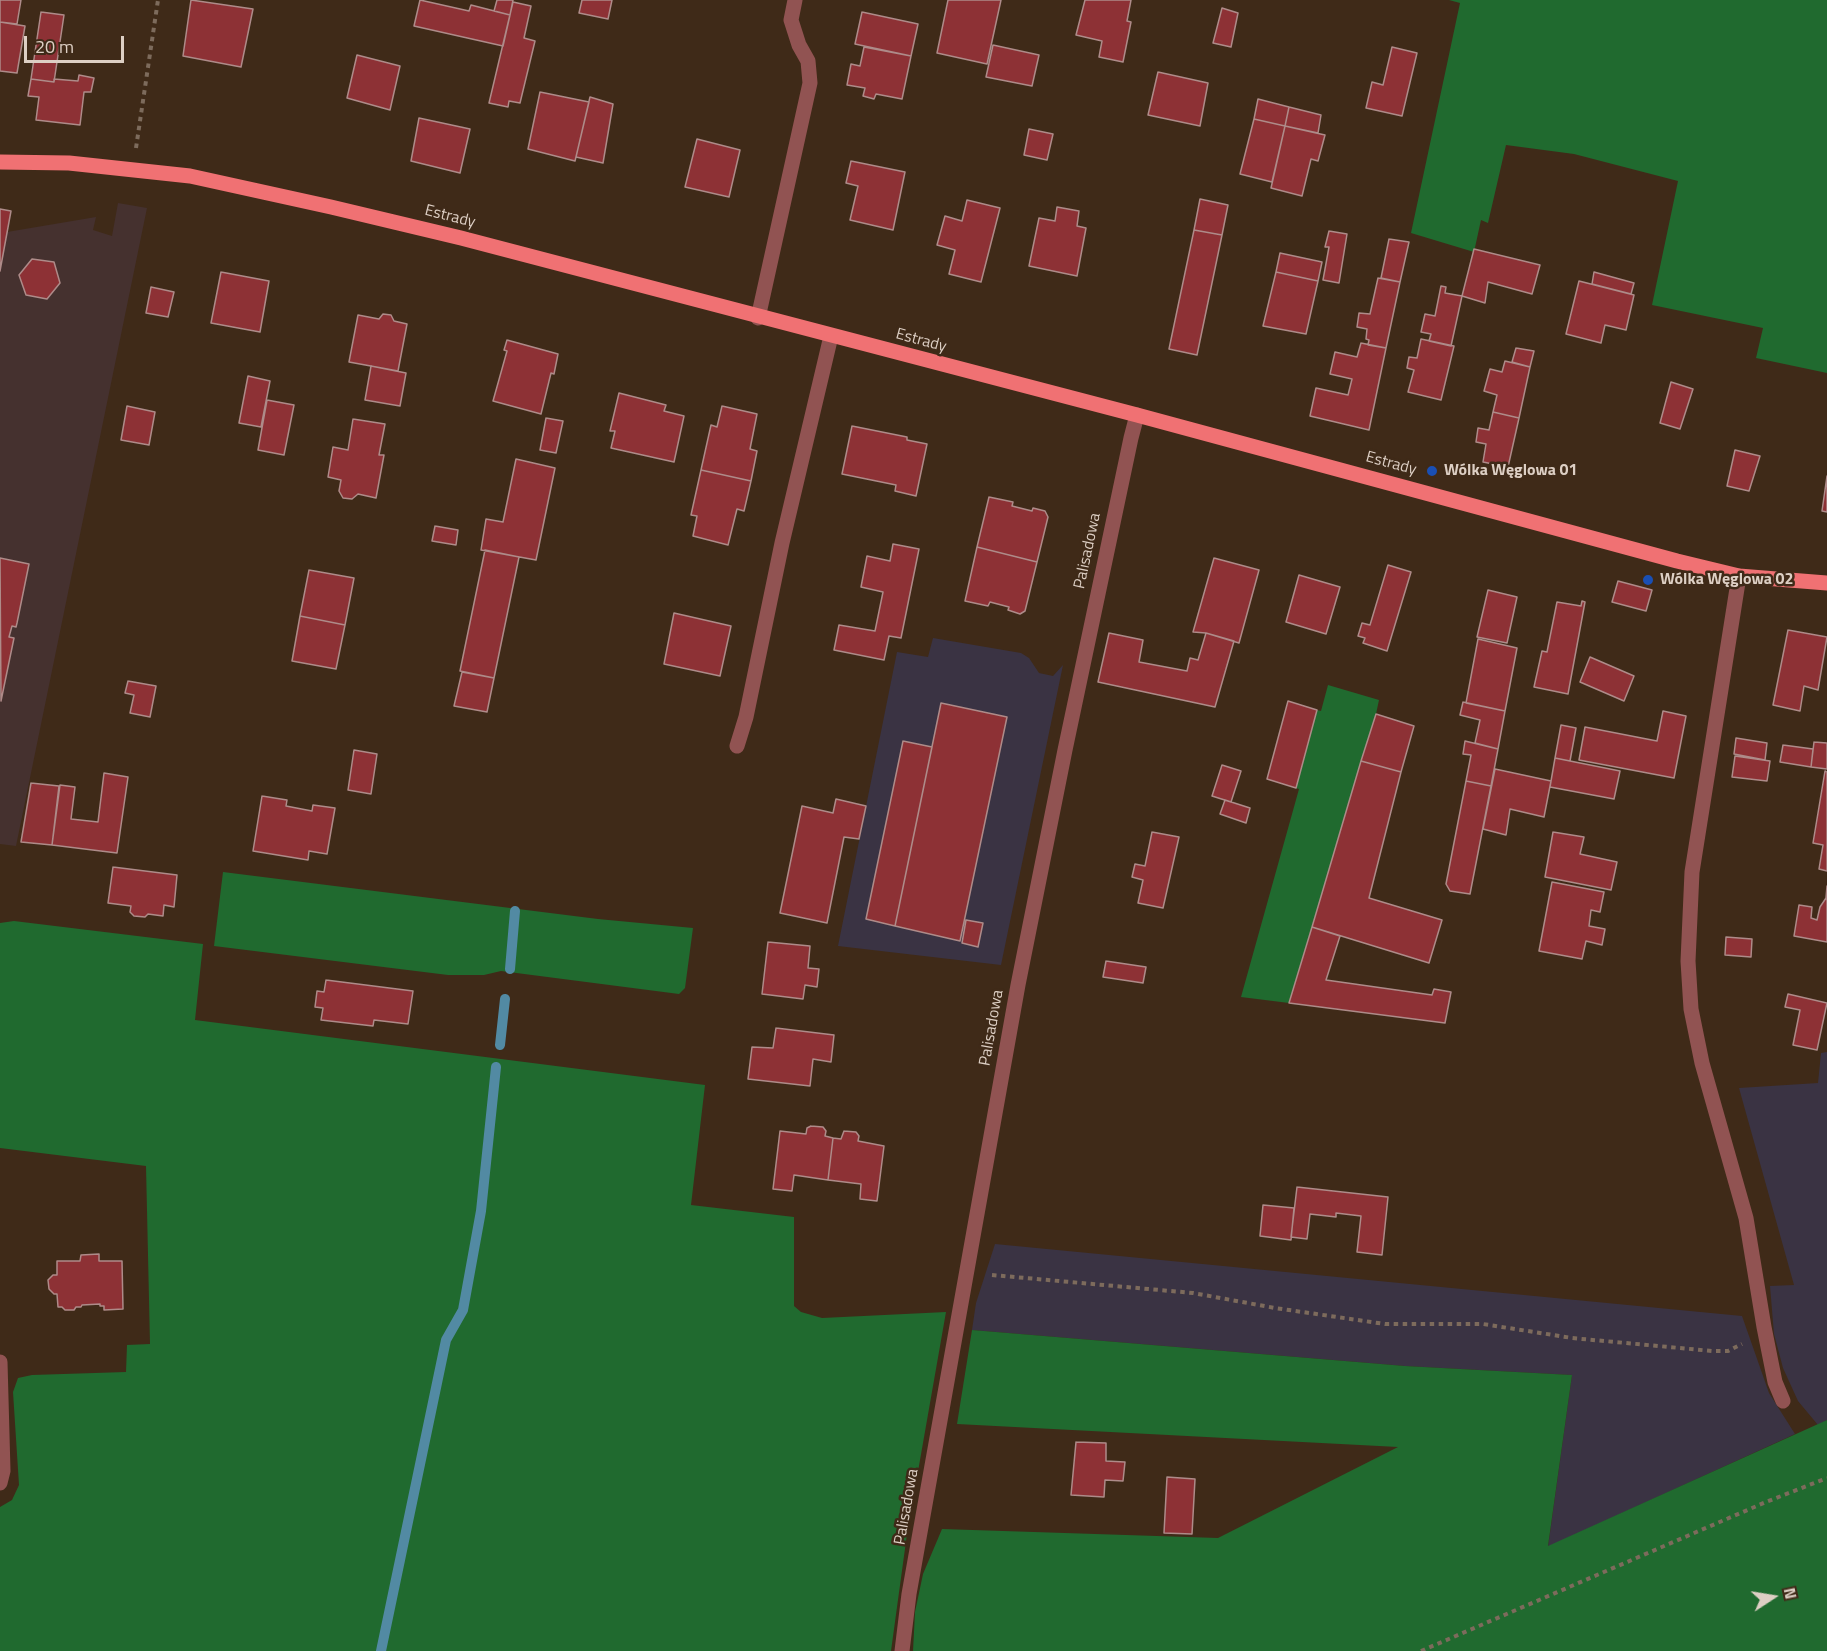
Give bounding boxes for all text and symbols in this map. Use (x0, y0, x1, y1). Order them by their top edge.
scale bar (27, 24, 128, 62)
text: 20 m (35, 33, 74, 60)
street label: Estrady (423, 201, 477, 233)
street label: Estrady (894, 325, 948, 357)
street label: Estrady (1364, 448, 1418, 480)
place label: Wólka Węglowa 01 (1444, 461, 1577, 481)
marker: Wólka Węglowa 01 (1425, 464, 1439, 478)
street label: Palisadowa (1071, 511, 1105, 591)
place label: Wólka Węglowa 02 (1660, 570, 1793, 590)
marker: Wólka Węglowa 02 (1641, 573, 1655, 587)
street label: Palisadowa (976, 988, 1008, 1068)
street label: Palisadowa (891, 1467, 923, 1547)
north arrow (1743, 1567, 1803, 1627)
text: N (1778, 1585, 1803, 1601)

